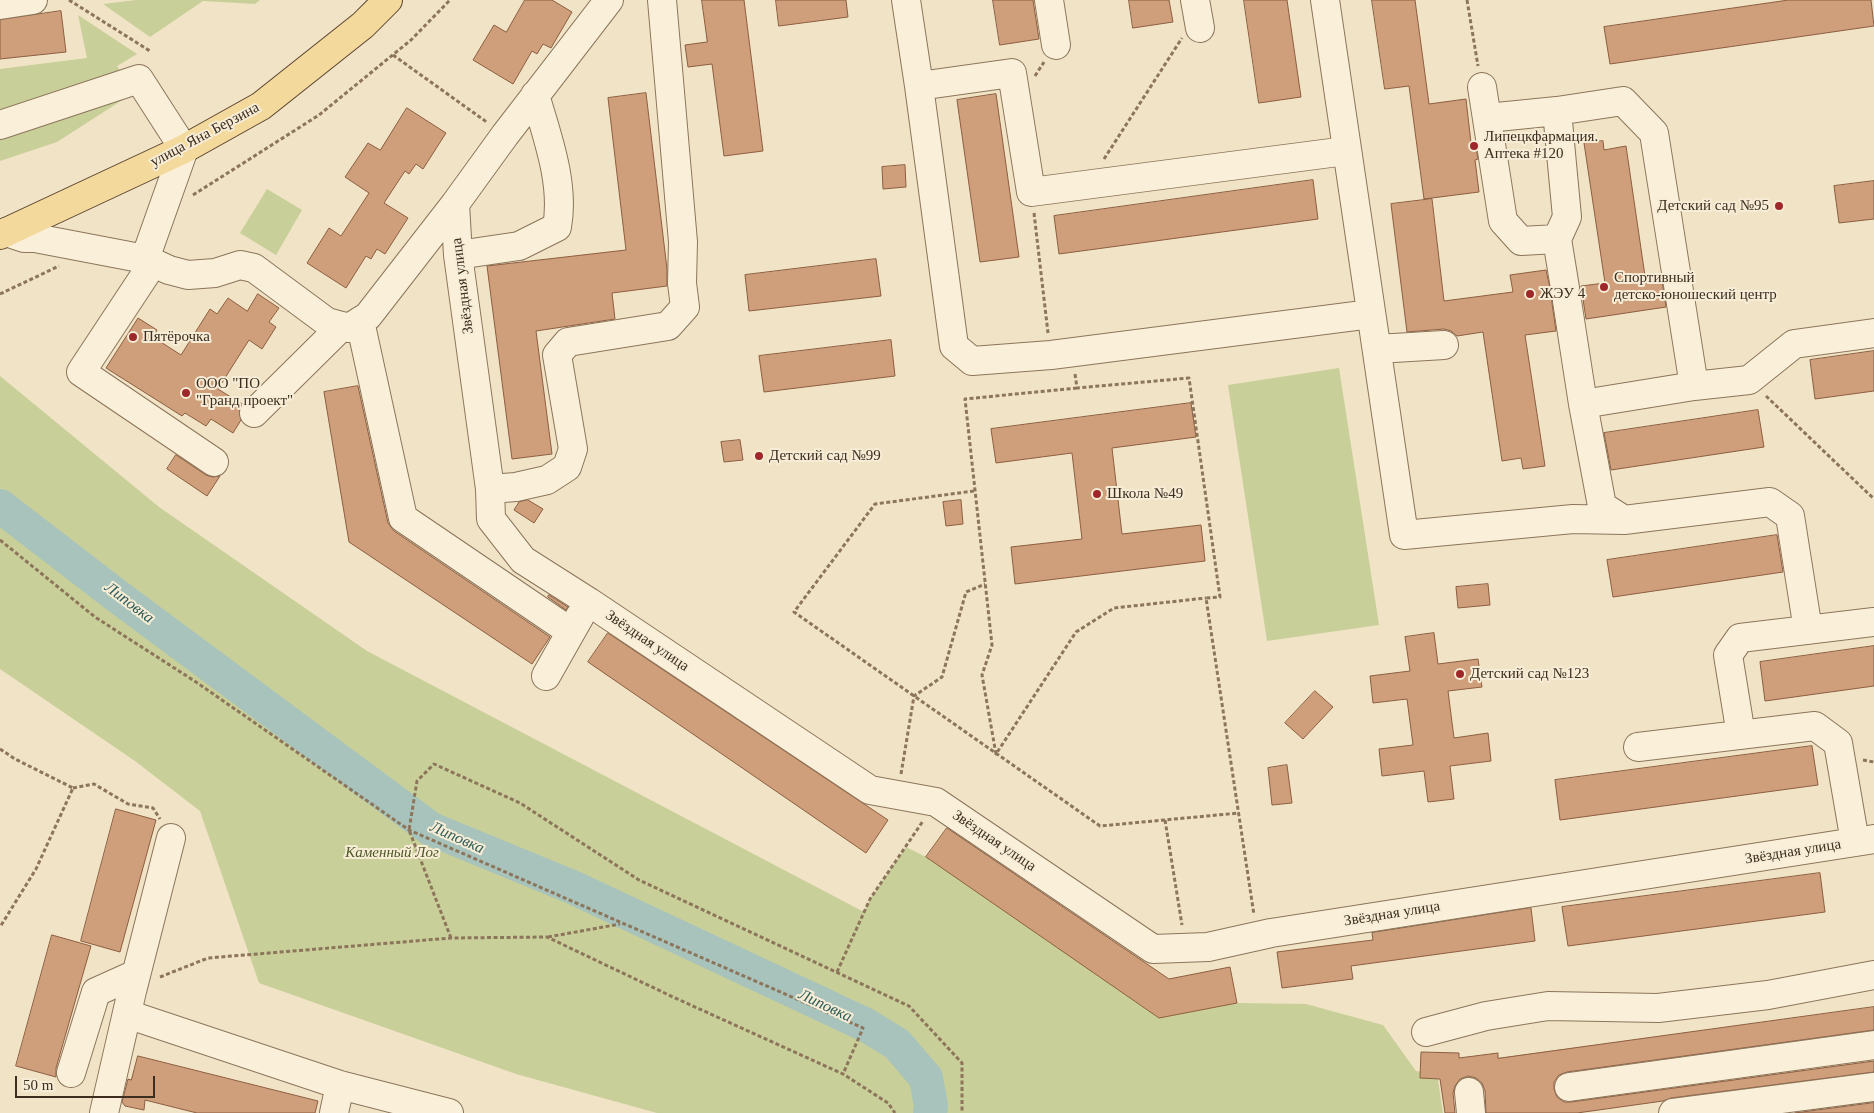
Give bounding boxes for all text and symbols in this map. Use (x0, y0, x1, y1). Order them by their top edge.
street label: улица Яна Берзина (147, 99, 263, 171)
place label: Липецкфармация. Аптека #120 (1484, 128, 1598, 163)
marker: Липецкфармация. Аптека #120 (1468, 140, 1480, 152)
place label: Детский сад №95 (1657, 197, 1769, 215)
marker: Детский сад №95 (1773, 200, 1785, 212)
street label: Звёздная улица (448, 237, 478, 335)
place label: Спортивный детско-юношеский центр (1614, 269, 1777, 304)
marker: Спортивный детско-юношеский центр (1598, 281, 1610, 293)
place label: ЖЭУ 4 (1540, 285, 1585, 303)
marker: ЖЭУ 4 (1524, 288, 1536, 300)
place label: Пятёрочка (143, 328, 210, 346)
marker: Пятёрочка (127, 331, 139, 343)
place label: ООО "ПО "Гранд проект" (196, 375, 293, 410)
marker: ООО "ПО "Гранд проект" (180, 387, 192, 399)
place label: Детский сад №99 (769, 447, 881, 465)
marker: Детский сад №99 (753, 450, 765, 462)
place label: Школа №49 (1107, 485, 1183, 503)
marker: Школа №49 (1091, 488, 1103, 500)
water label: Липовка (101, 578, 157, 628)
street label: Звёздная улица (602, 606, 692, 676)
place label: Детский сад №123 (1470, 665, 1589, 683)
marker: Детский сад №123 (1454, 668, 1466, 680)
street label: Звёздная улица (949, 806, 1039, 876)
water label: Липовка (427, 818, 487, 858)
street label: Звёздная улица (1744, 836, 1842, 868)
park label: Каменный Лог (345, 844, 439, 862)
street label: Звёздная улица (1343, 898, 1441, 930)
water label: Липовка (795, 985, 855, 1027)
scale bar (18, 1066, 158, 1098)
text: 50 m (23, 1077, 53, 1093)

